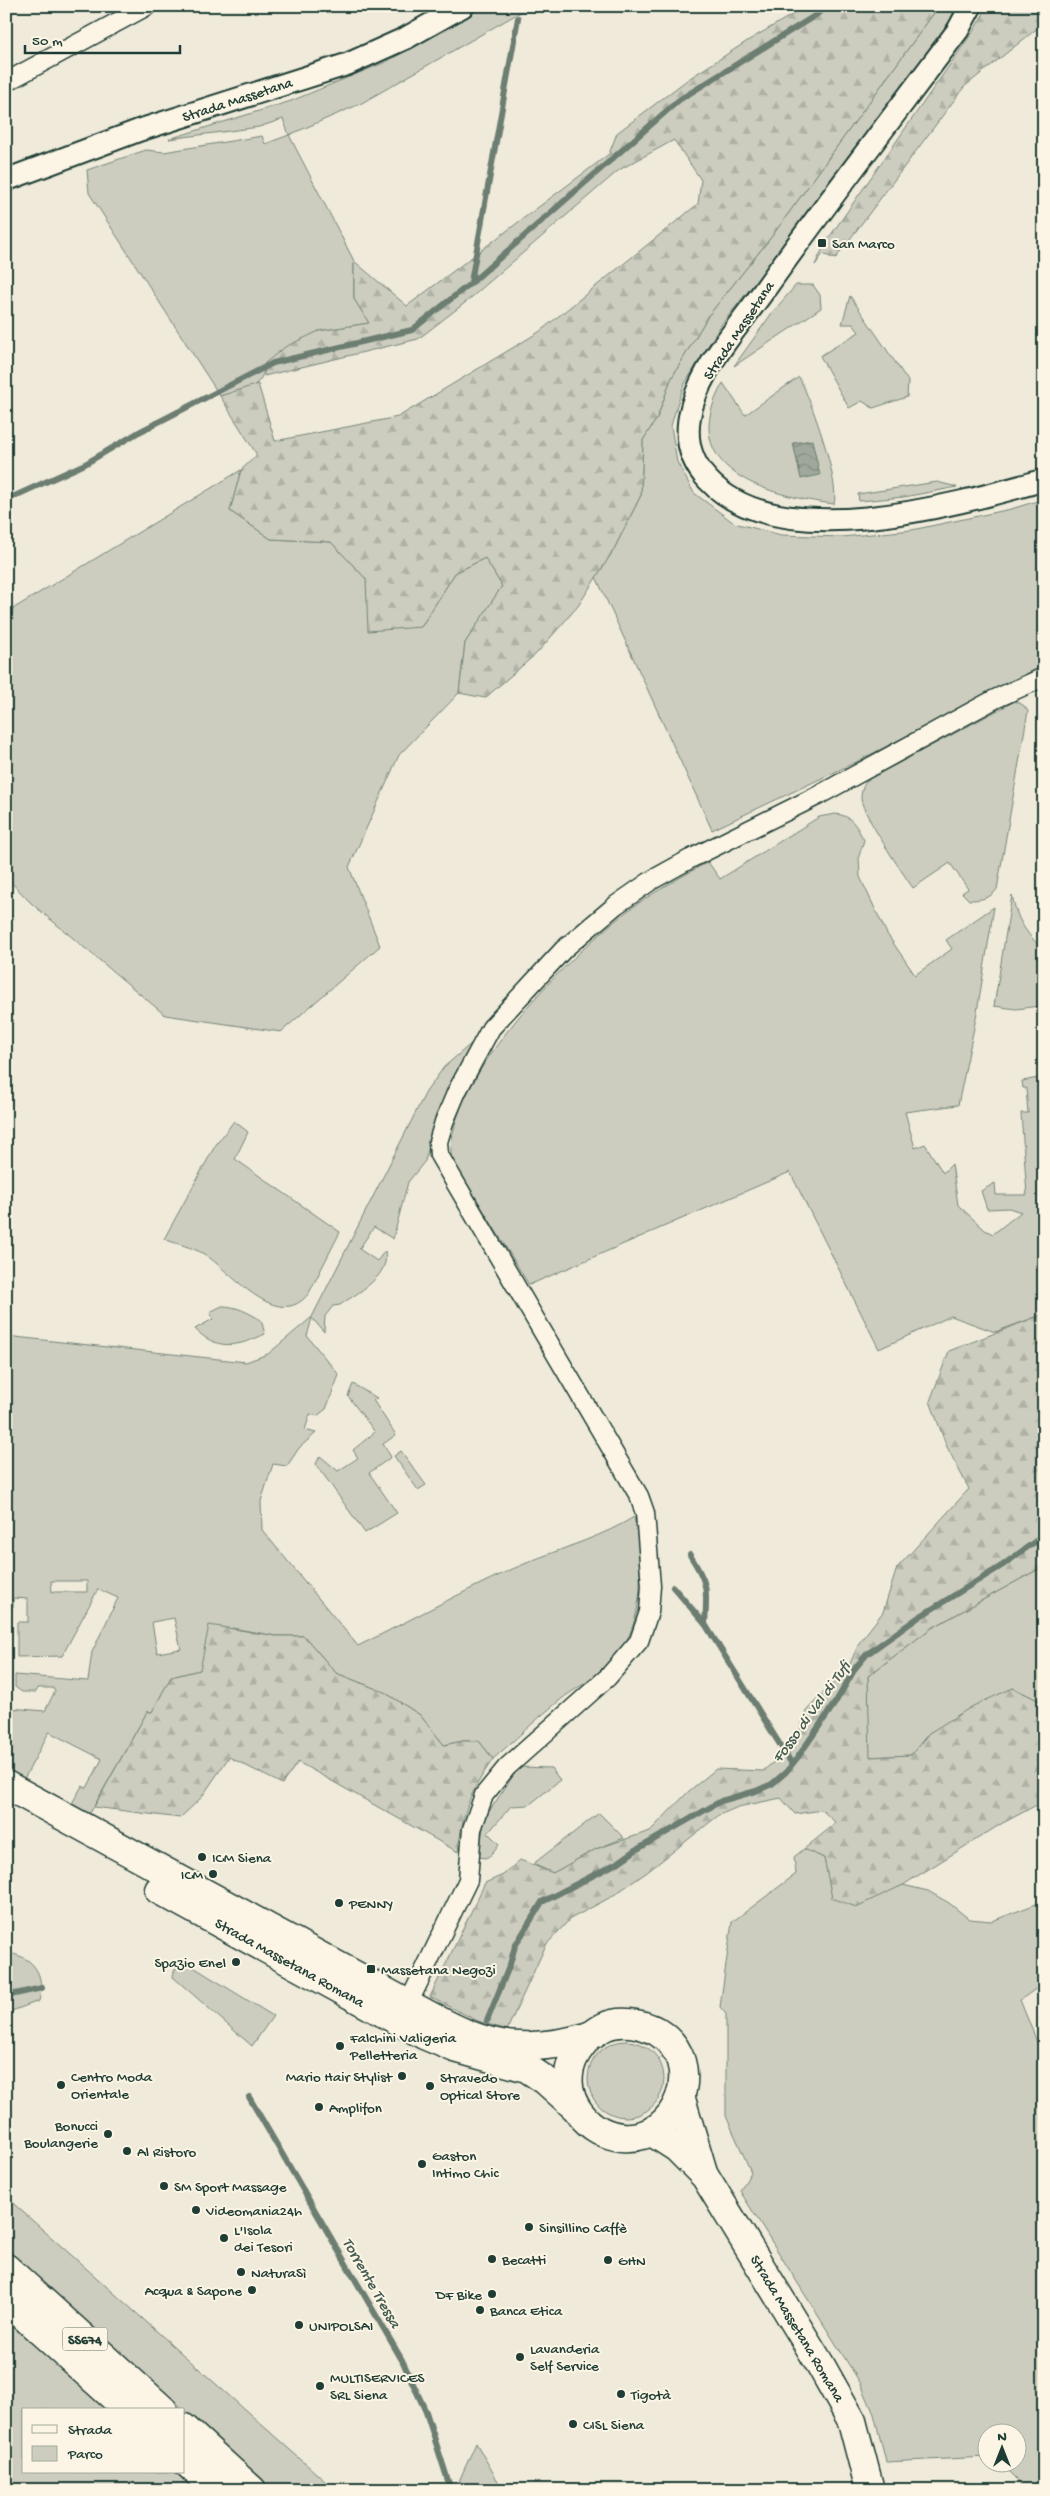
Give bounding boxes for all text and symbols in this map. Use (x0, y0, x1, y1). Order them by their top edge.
scale bar (25, 22, 180, 54)
text: 50 m (32, 33, 63, 51)
street label: Strada Massetana (180, 74, 296, 127)
place label: San Marco (832, 236, 895, 254)
marker: San Marco (816, 237, 828, 249)
street label: Strada Massetana (700, 278, 780, 384)
water label: Fosso di Val di Tufi (770, 1657, 857, 1767)
place label: ICM Siena (212, 1850, 272, 1868)
marker: ICM Siena (196, 1851, 208, 1863)
place label: ICM (181, 1867, 204, 1885)
marker: ICM (207, 1868, 219, 1880)
place label: PENNY (348, 1896, 393, 1914)
marker: PENNY (333, 1897, 345, 1909)
street label: Strada Massetana Romana (211, 1915, 368, 2013)
place label: Spazio Enel (155, 1955, 226, 1973)
marker: Spazio Enel (230, 1956, 242, 1968)
place label: Massetana Negozi (381, 1962, 496, 1980)
marker: Massetana Negozi (365, 1963, 377, 1975)
place label: Falchini Valigeria Pelletteria (349, 2030, 457, 2065)
marker: Falchini Valigeria Pelletteria (334, 2040, 346, 2052)
place label: Centro Moda Orientale (71, 2069, 153, 2104)
place label: Mario Hair Stylist (286, 2069, 394, 2087)
marker: Mario Hair Stylist (396, 2070, 408, 2082)
place label: Stravedo Optical Store (440, 2070, 520, 2105)
marker: Centro Moda Orientale (55, 2079, 67, 2091)
marker: Stravedo Optical Store (424, 2080, 436, 2092)
place label: Amplifon (329, 2100, 382, 2118)
marker: Amplifon (313, 2101, 325, 2113)
place label: Bonucci Boulangerie (23, 2118, 98, 2153)
marker: Bonucci Boulangerie (102, 2128, 114, 2140)
place label: Al Ristoro (137, 2144, 197, 2162)
marker: Al Ristoro (121, 2145, 133, 2157)
place label: Gaston Intimo Chic (432, 2148, 500, 2183)
marker: Gaston Intimo Chic (416, 2158, 428, 2170)
place label: SM Sport Massage (174, 2179, 287, 2197)
marker: SM Sport Massage (158, 2180, 170, 2192)
place label: Videomania24h (205, 2203, 302, 2221)
marker: Videomania24h (190, 2204, 202, 2216)
place label: Sinsillino Caffè (539, 2220, 627, 2238)
marker: Sinsillino Caffè (523, 2221, 535, 2233)
place label: L'Isola dei Tesori (234, 2222, 293, 2257)
marker: L'Isola dei Tesori (218, 2232, 230, 2244)
water label: Torrente Tressa (336, 2235, 404, 2333)
place label: Becatti (501, 2252, 546, 2270)
street label: Strada Massetana Romana (745, 2252, 848, 2406)
marker: Becatti (486, 2253, 498, 2265)
place label: GHN (618, 2253, 646, 2271)
marker: GHN (602, 2254, 614, 2266)
place label: NaturaSì (251, 2265, 306, 2283)
marker: NaturaSì (235, 2266, 247, 2278)
place label: Acqua & Sapone (144, 2283, 242, 2301)
marker: Acqua & Sapone (246, 2284, 258, 2296)
place label: DF Bike (435, 2287, 482, 2305)
marker: DF Bike (486, 2288, 498, 2300)
place label: Banca Etica (489, 2303, 563, 2321)
marker: Banca Etica (474, 2304, 486, 2316)
place label: UNIPOLSAI (309, 2318, 373, 2336)
marker: UNIPOLSAI (293, 2319, 305, 2331)
road number: SS674 (62, 2328, 108, 2350)
place label: Lavanderia Self Service (530, 2341, 600, 2376)
marker: Lavanderia Self Service (514, 2351, 526, 2363)
place label: MULTISERVICES SRL Siena (330, 2370, 425, 2405)
marker: MULTISERVICES SRL Siena (314, 2380, 326, 2392)
place label: Tigotà (630, 2387, 671, 2405)
marker: Tigotà (615, 2388, 627, 2400)
legend (22, 2408, 185, 2474)
place label: CISL Siena (583, 2417, 645, 2435)
marker: CISL Siena (567, 2418, 579, 2430)
text: Strada (68, 2422, 113, 2440)
north arrow (978, 2424, 1028, 2474)
text: N (997, 2429, 1007, 2446)
text: Parco (67, 2446, 103, 2464)

